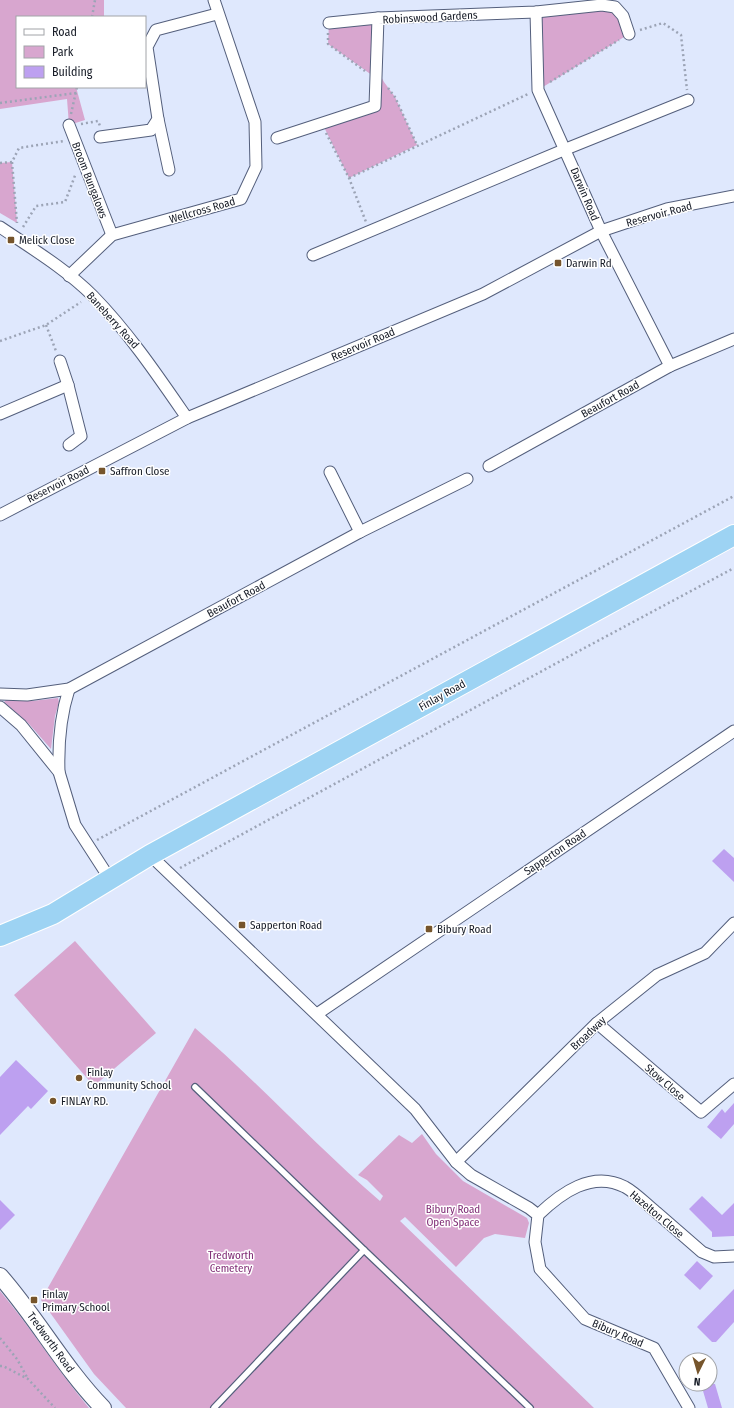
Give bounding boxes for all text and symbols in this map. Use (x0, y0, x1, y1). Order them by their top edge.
street label: Robinswood Gardens (382, 9, 478, 26)
legend (16, 16, 146, 88)
text: Road (52, 25, 77, 39)
text: Park (52, 45, 74, 59)
text: Building (52, 65, 93, 79)
street label: Broom Bungalows (69, 140, 110, 220)
street label: Darwin Road (567, 166, 602, 223)
street label: Wellcross Road (168, 195, 237, 226)
street label: Reservoir Road (625, 199, 694, 230)
place label: Melick Close (19, 234, 75, 247)
marker: Melick Close (6, 235, 16, 245)
place label: Darwin Rd (566, 257, 612, 270)
marker: Darwin Rd (553, 258, 563, 268)
street label: Baneberry Road (84, 289, 142, 351)
street label: Reservoir Road (329, 325, 397, 364)
street label: Beaufort Road (579, 378, 642, 421)
street label: Reservoir Road (25, 463, 91, 506)
place label: Saffron Close (110, 465, 170, 478)
marker: Saffron Close (97, 466, 107, 476)
street label: Beaufort Road (205, 579, 268, 620)
street label: Finlay Road (417, 677, 468, 714)
street label: Sapperton Road (522, 827, 589, 878)
place label: Sapperton Road (250, 919, 322, 932)
marker: Sapperton Road (237, 920, 247, 930)
place label: Bibury Road (437, 923, 492, 936)
marker: Bibury Road (424, 924, 434, 934)
street label: Broadway (568, 1014, 609, 1053)
street label: Stow Close (642, 1061, 687, 1103)
place label: Finlay Community School (87, 1066, 171, 1092)
marker: Finlay Community School (74, 1073, 84, 1083)
place label: FINLAY RD. (61, 1095, 108, 1108)
marker: FINLAY RD. (48, 1096, 58, 1106)
street label: Hazelton Close (627, 1188, 686, 1241)
park label: Bibury Road Open Space (426, 1203, 480, 1229)
park label: Tredworth Cemetery (208, 1249, 254, 1275)
place label: Finlay Primary School (42, 1288, 110, 1314)
marker: Finlay Primary School (29, 1295, 39, 1305)
street label: Tredworth Road (24, 1310, 77, 1375)
street label: Bibury Road (590, 1317, 645, 1350)
north arrow (678, 1352, 718, 1392)
text: N (693, 1375, 701, 1388)

